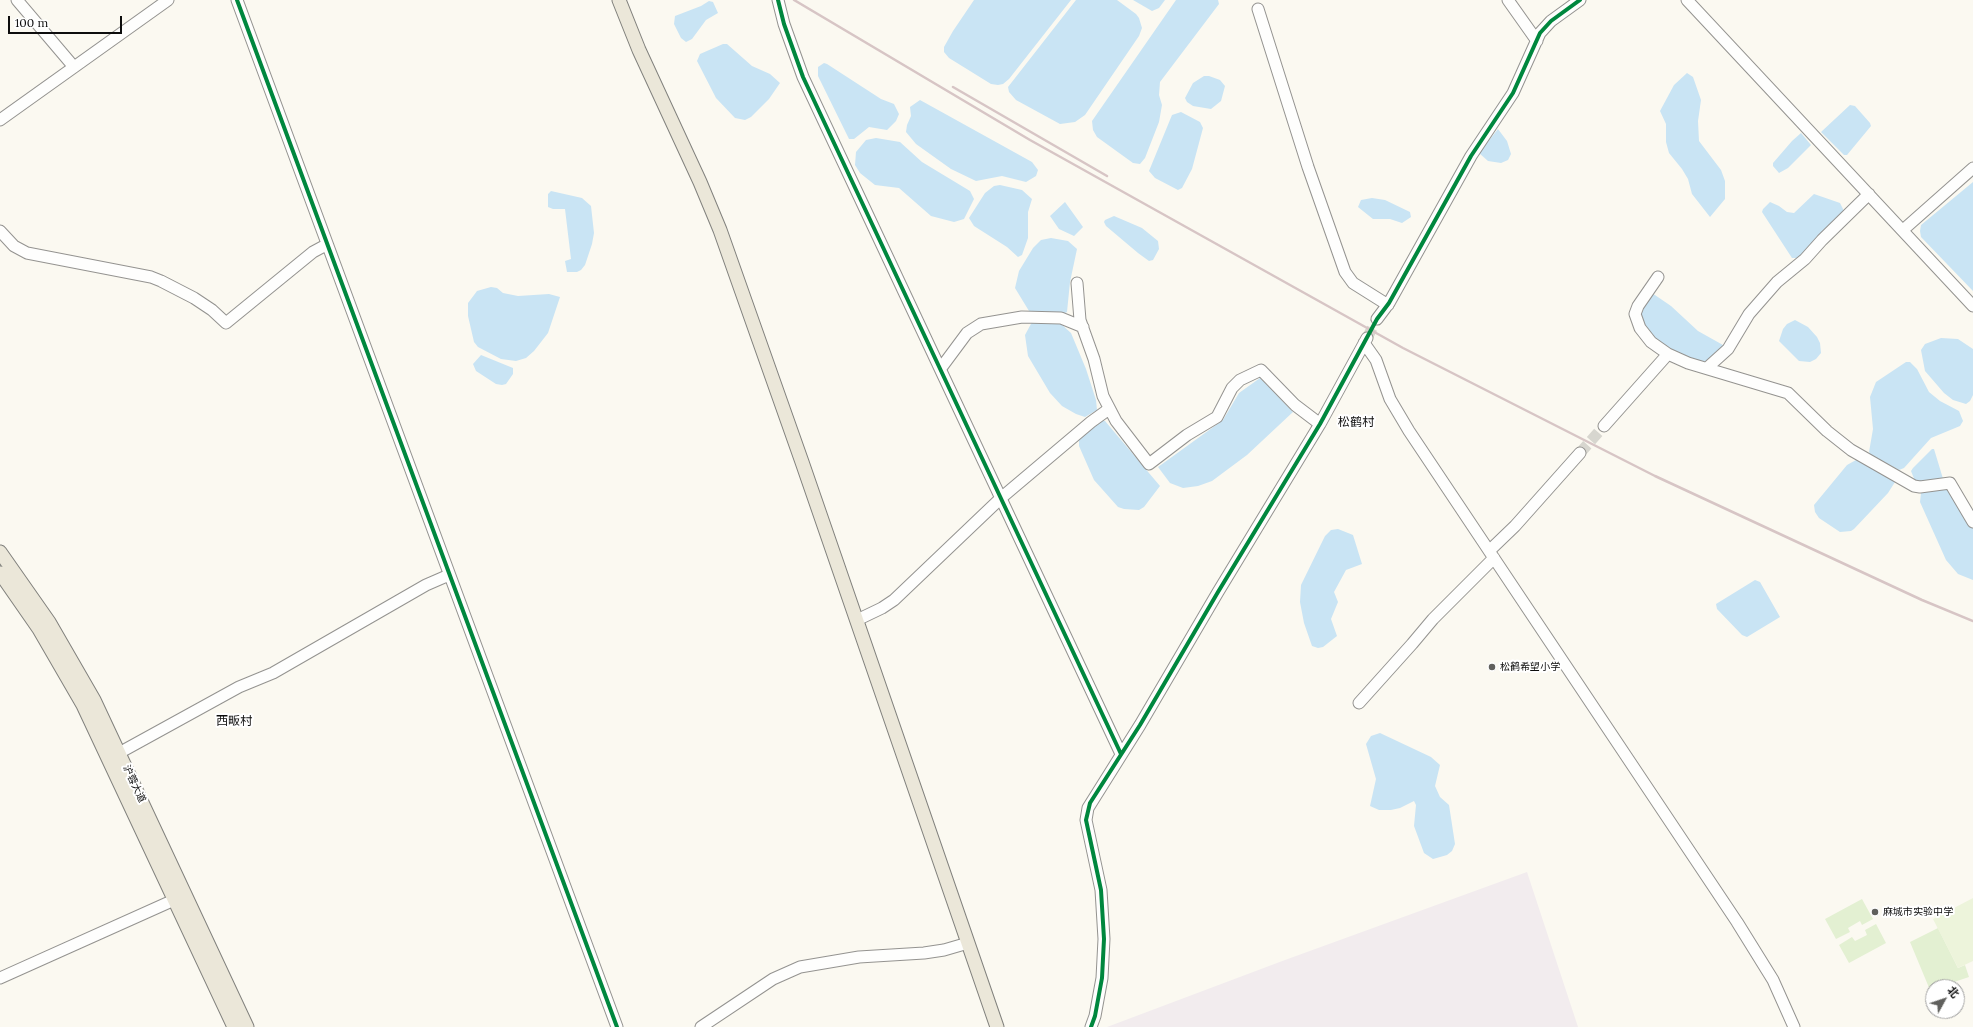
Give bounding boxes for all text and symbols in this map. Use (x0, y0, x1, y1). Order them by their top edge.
scale bar (10, 8, 124, 34)
text: 100 m (15, 15, 48, 30)
district label: 松鹤村 (1338, 416, 1374, 430)
place label: 松鹤希望小学 (1500, 661, 1560, 673)
marker: 松鹤希望小学 (1487, 662, 1497, 672)
district label: 西畈村 (216, 715, 252, 729)
street label: 沪蓉大道 (120, 763, 148, 805)
place label: 麻城市实验中学 (1883, 906, 1953, 918)
marker: 麻城市实验中学 (1870, 907, 1880, 917)
north arrow (1925, 979, 1965, 1019)
text: 北 (1945, 983, 1962, 1001)

